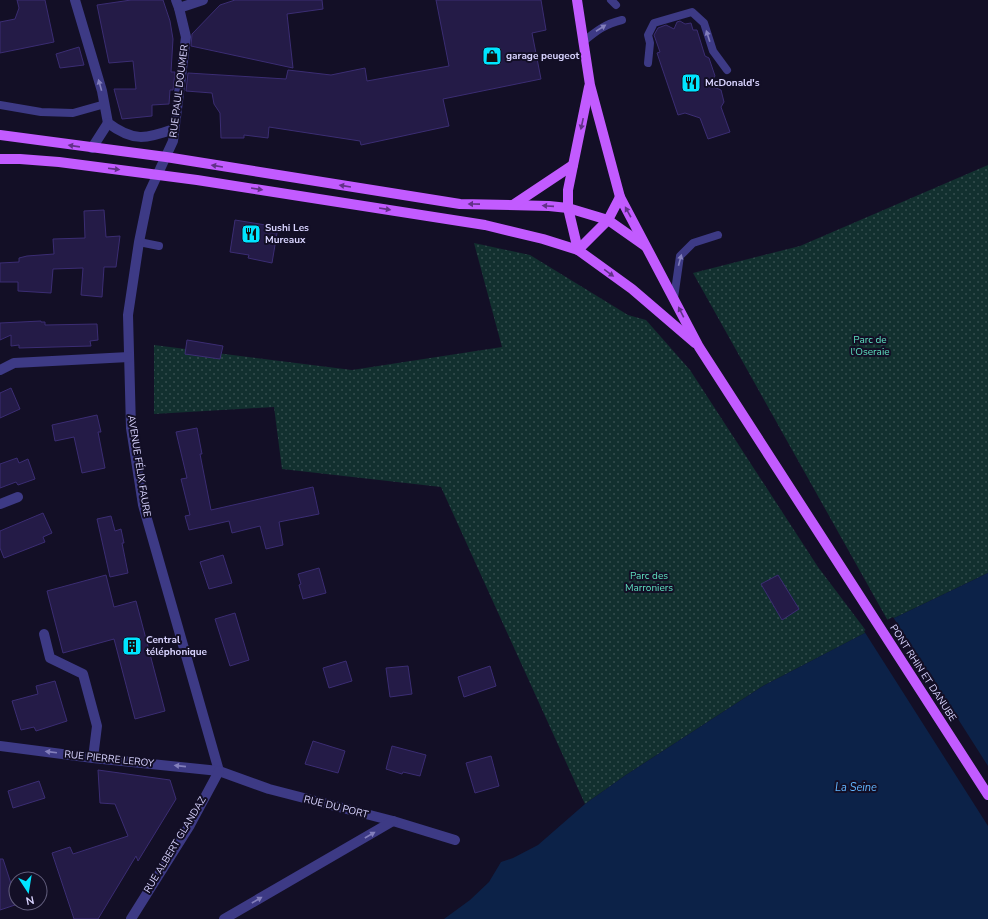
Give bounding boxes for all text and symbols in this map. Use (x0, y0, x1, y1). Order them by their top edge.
one-way arrow (596, 24, 606, 32)
one-way arrow (705, 30, 711, 42)
street label: RUE PAUL DOUMER (166, 43, 192, 138)
shop icon: garage peugeot (481, 45, 503, 67)
place label: garage peugeot (506, 49, 579, 63)
restaurant icon: McDonald's (680, 72, 702, 94)
place label: McDonald's (705, 76, 760, 90)
one-way arrow (97, 79, 103, 91)
one-way arrow (578, 117, 584, 130)
one-way arrow (68, 143, 80, 149)
one-way arrow (211, 162, 223, 168)
one-way arrow (108, 166, 120, 172)
one-way arrow (339, 183, 351, 189)
one-way arrow (250, 187, 263, 193)
one-way arrow (467, 201, 480, 207)
one-way arrow (542, 203, 554, 210)
one-way arrow (379, 206, 391, 212)
one-way arrow (625, 206, 632, 218)
place label: Sushi Les Mureaux (265, 221, 309, 247)
restaurant icon: Sushi Les Mureaux (240, 223, 262, 245)
one-way arrow (678, 254, 684, 267)
one-way arrow (604, 269, 615, 277)
one-way arrow (678, 306, 685, 318)
park label: Parc de l'Oseraie (850, 333, 890, 359)
street label: AVENUE FÉLIX FAURE (124, 414, 154, 518)
park label: Parc des Marroniers (625, 569, 673, 595)
street label: PONT RHIN ET DANUBE (886, 622, 960, 724)
place label: Central téléphonique (146, 633, 208, 659)
building icon: Central téléphonique (121, 635, 143, 657)
street label: RUE PIERRE LEROY (64, 747, 155, 771)
one-way arrow (44, 749, 57, 755)
one-way arrow (174, 763, 186, 770)
water label: La Seine (835, 780, 877, 795)
street label: RUE DU PORT (302, 792, 370, 822)
street label: RUE ALBERT GLANDAZ (141, 794, 209, 896)
one-way arrow (364, 831, 376, 838)
north arrow (8, 871, 48, 911)
text: N (24, 892, 36, 908)
one-way arrow (251, 896, 263, 903)

